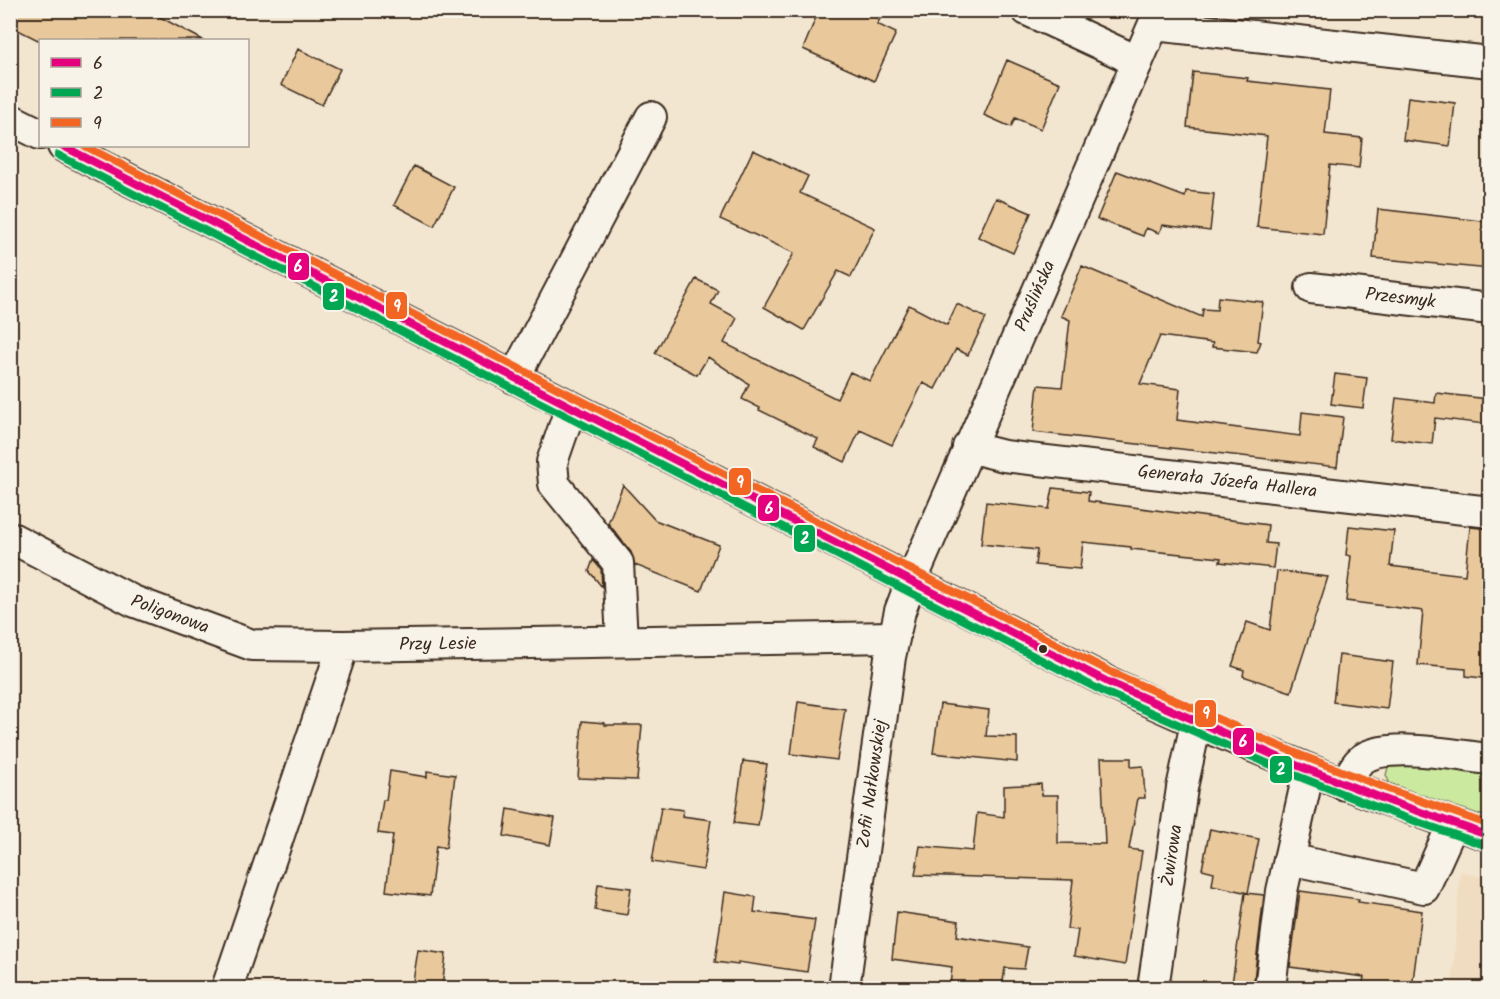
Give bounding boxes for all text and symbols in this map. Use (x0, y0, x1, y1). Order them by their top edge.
legend (39, 39, 249, 147)
text: 6 (93, 50, 103, 79)
text: 2 (93, 80, 103, 109)
text: 9 (93, 110, 102, 139)
line badge: 6 (287, 252, 310, 281)
text: 6 (294, 255, 303, 280)
street label: Pruślińska (1007, 256, 1064, 336)
street label: Przesmyk (1364, 280, 1438, 317)
line badge: 2 (322, 282, 345, 311)
text: 2 (329, 285, 339, 310)
line badge: 9 (385, 291, 408, 320)
text: 9 (393, 295, 401, 320)
street label: Generała Józefa Hallera (1136, 457, 1319, 506)
line badge: 9 (728, 467, 752, 496)
text: 9 (736, 471, 744, 496)
line badge: 6 (757, 494, 780, 522)
text: 6 (765, 497, 774, 522)
line badge: 2 (793, 524, 816, 553)
text: 2 (800, 527, 810, 552)
street label: Poligonowa (127, 587, 213, 642)
street label: Przy Lesie (399, 629, 477, 660)
unlabelled marker (1037, 643, 1049, 655)
line badge: 9 (1194, 699, 1217, 728)
text: 9 (1202, 702, 1210, 727)
street label: Zofii Nałkowskiej (849, 716, 896, 850)
line badge: 6 (1232, 727, 1255, 756)
text: 6 (1239, 730, 1248, 755)
line badge: 2 (1269, 755, 1293, 784)
text: 2 (1276, 758, 1286, 783)
street label: Żwirowa (1153, 822, 1191, 888)

